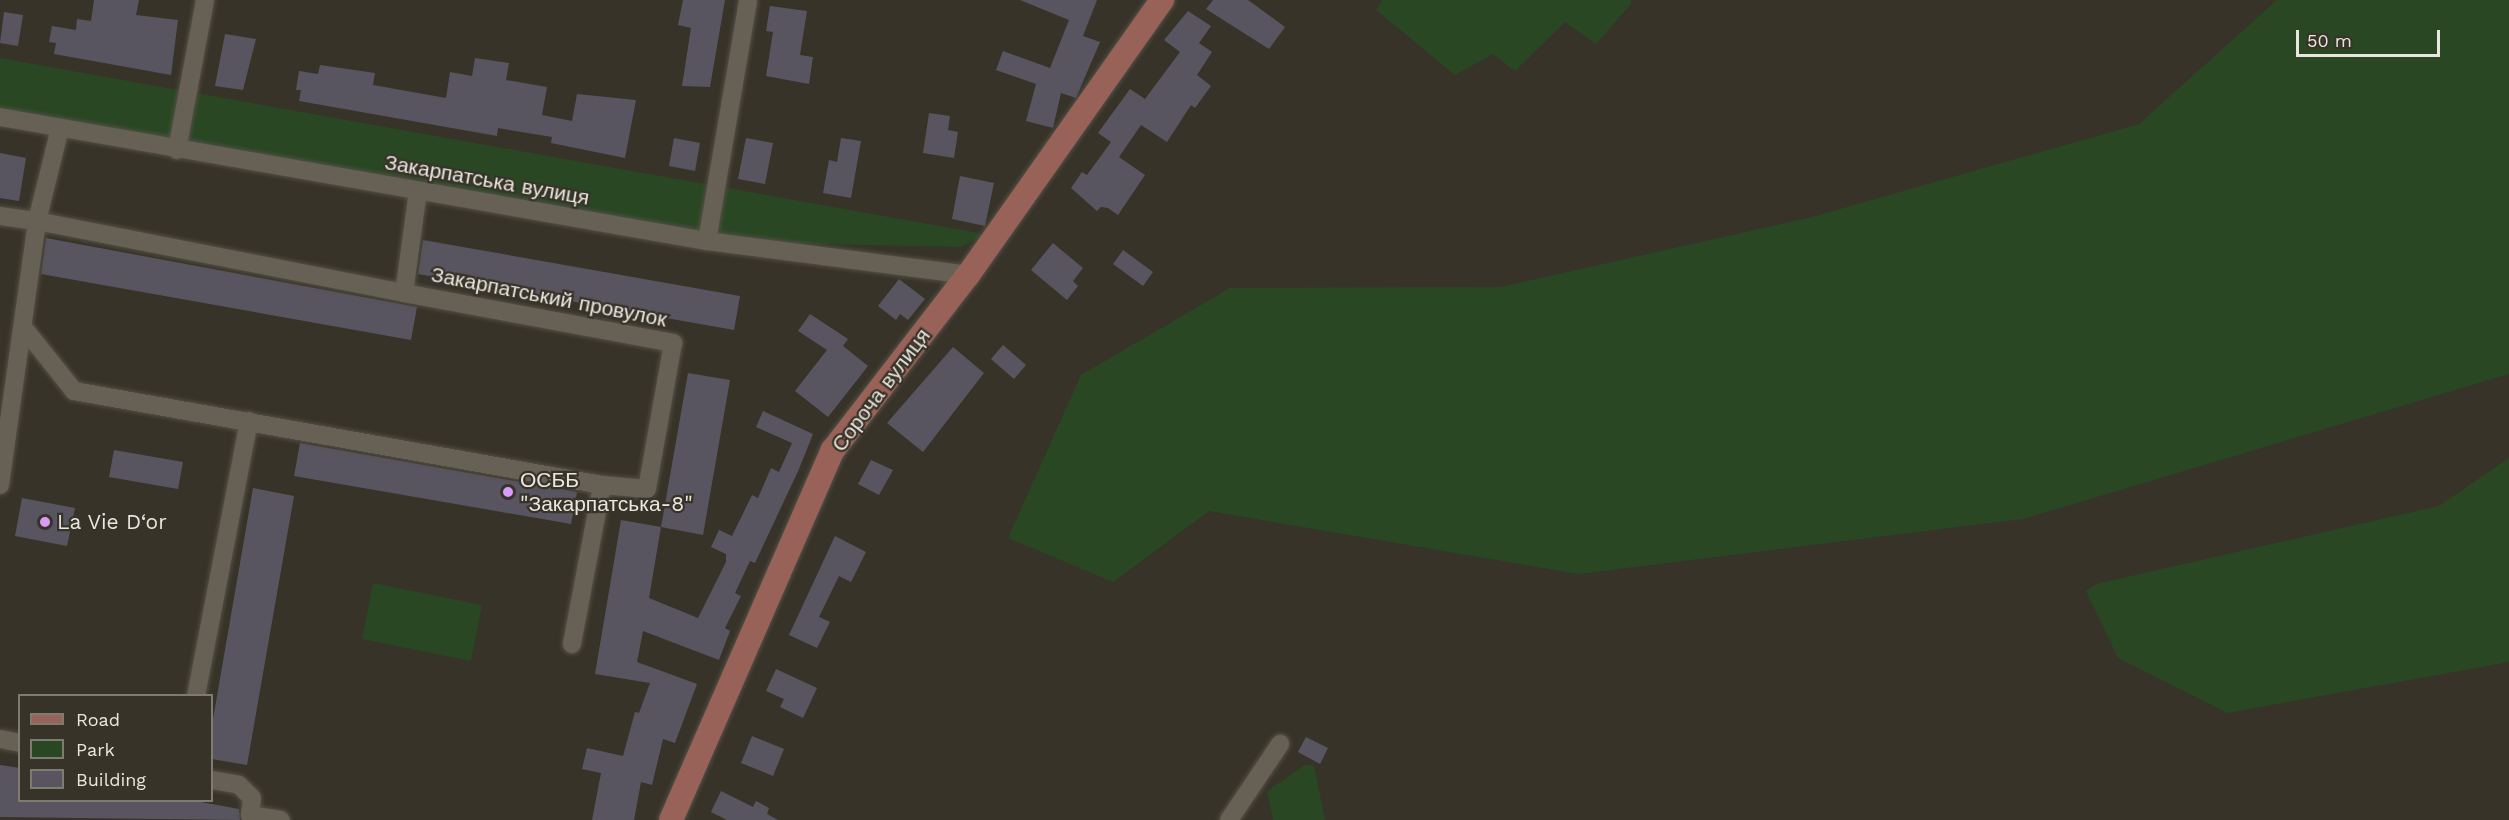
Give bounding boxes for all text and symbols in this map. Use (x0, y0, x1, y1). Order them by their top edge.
scale bar (2299, 18, 2443, 56)
text: 50 m (2307, 30, 2352, 51)
street label: Закарпатська вулиця (383, 150, 591, 210)
street label: Закарпатський провулок (429, 262, 669, 332)
street label: Сороча вулиця (827, 323, 935, 457)
place label: ОСББ "Закарпатська-8" (520, 467, 693, 517)
marker: ОСББ "Закарпатська-8" (501, 485, 515, 499)
place label: La Vie D‘or (57, 509, 168, 535)
marker: La Vie D‘or (38, 515, 52, 529)
legend (18, 694, 213, 802)
text: Road (76, 709, 120, 730)
text: Park (76, 739, 115, 760)
text: Building (76, 769, 146, 790)

